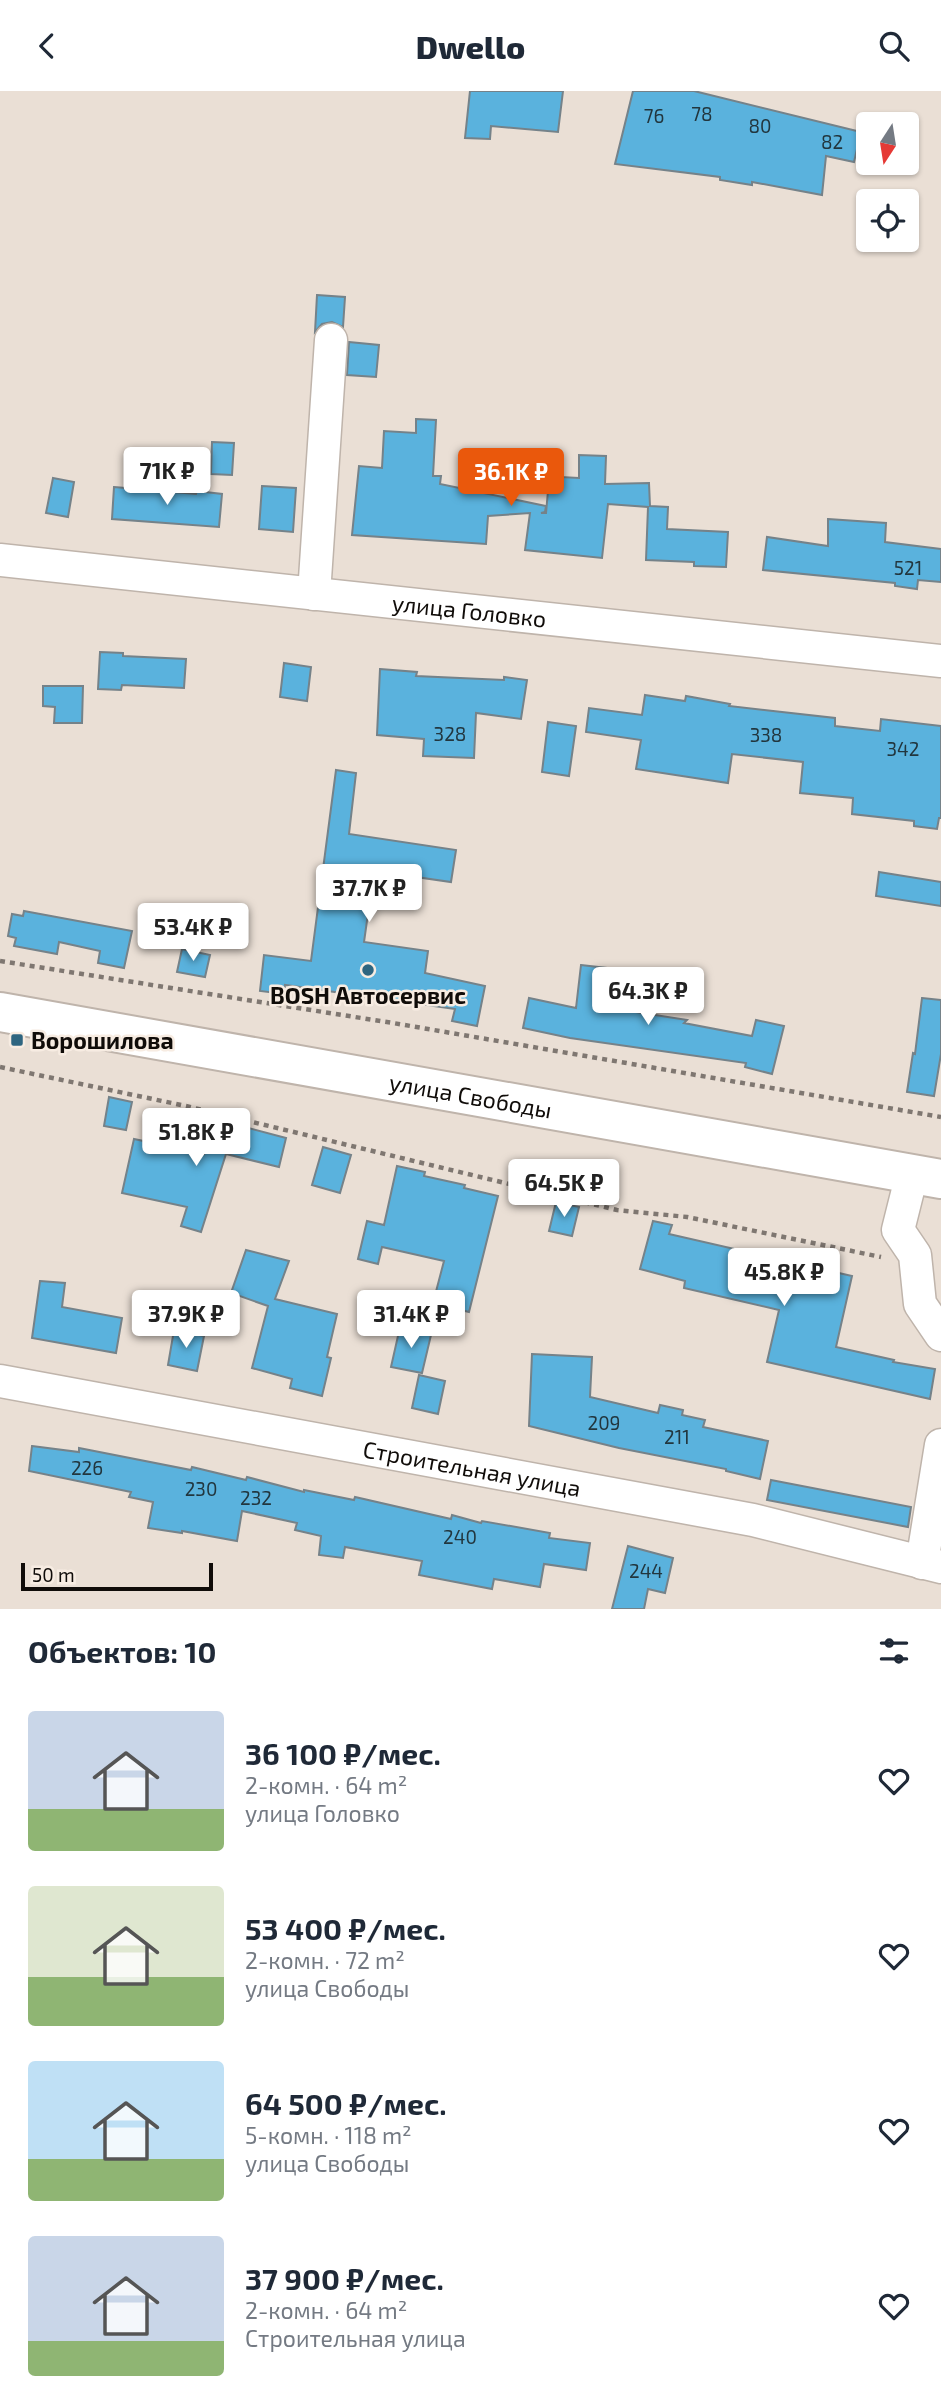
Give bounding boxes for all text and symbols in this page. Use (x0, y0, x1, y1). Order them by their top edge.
icon: back (28, 27, 66, 65)
text: Dwello (416, 27, 525, 65)
icon: search (875, 27, 913, 65)
house number: 78 (691, 102, 713, 125)
house number: 76 (644, 104, 664, 127)
north arrow (856, 112, 919, 175)
map controls (856, 112, 919, 252)
house number: 80 (749, 114, 772, 137)
house number: 82 (821, 130, 843, 153)
button: locate (856, 189, 919, 252)
pin: 71K ₽ (118, 447, 216, 507)
pin: 36.1K ₽ (446, 449, 576, 508)
text: 71K ₽ (140, 456, 195, 484)
text: 36.1K ₽ (474, 457, 548, 485)
house number: 521 (894, 556, 922, 579)
street label: улица Головко (391, 588, 548, 633)
house number: 328 (434, 722, 466, 745)
house number: 338 (750, 723, 782, 746)
house number: 342 (887, 737, 919, 760)
pin: 37.7K ₽ (304, 865, 434, 924)
text: 37.7K ₽ (332, 873, 406, 901)
pin: 53.4K ₽ (128, 903, 258, 963)
text: 53.4K ₽ (154, 912, 232, 940)
marker: BOSH Автосервис (360, 962, 376, 978)
pin: 64.3K ₽ (583, 967, 713, 1027)
text: 64.3K ₽ (608, 976, 688, 1004)
place label: BOSH Автосервис (270, 981, 466, 1009)
place label: Ворошилова (31, 1026, 174, 1054)
marker: Ворошилова (9, 1032, 25, 1048)
street label: улица Свободы (387, 1067, 554, 1124)
pin: 51.8K ₽ (131, 1109, 261, 1168)
text: 51.8K ₽ (158, 1117, 234, 1145)
pin: 64.5K ₽ (499, 1159, 629, 1219)
text: 64.5K ₽ (524, 1168, 604, 1196)
pin: 45.8K ₽ (719, 1249, 849, 1308)
text: 45.8K ₽ (744, 1257, 824, 1285)
pin: 37.9K ₽ (121, 1291, 251, 1350)
pin: 31.4K ₽ (346, 1291, 476, 1350)
text: 37.9K ₽ (148, 1299, 224, 1327)
text: 31.4K ₽ (373, 1299, 449, 1327)
house number: 209 (587, 1411, 621, 1434)
house number: 211 (664, 1425, 690, 1448)
street label: Строительная улица (361, 1434, 583, 1502)
house number: 226 (71, 1456, 103, 1479)
house number: 230 (185, 1477, 217, 1500)
house number: 232 (240, 1486, 272, 1509)
house number: 240 (443, 1525, 477, 1548)
house number: 244 (629, 1559, 663, 1582)
scale bar (21, 1560, 214, 1592)
text: 50 m (32, 1563, 75, 1586)
icon: filters (875, 1632, 913, 1670)
text: Объектов: 10 (28, 1633, 216, 1669)
text: 36 100 ₽/мес. (245, 1735, 441, 1771)
icon: home (84, 1739, 168, 1823)
icon: heart (875, 1762, 913, 1800)
text: 2-комн. · 64 m² (245, 1771, 407, 1799)
text: улица Головко (245, 1799, 400, 1827)
text: 53 400 ₽/мес. (245, 1910, 446, 1946)
icon: home (84, 1914, 168, 1998)
icon: heart (875, 1937, 913, 1975)
text: 2-комн. · 72 m² (245, 1946, 405, 1974)
text: улица Свободы (245, 1974, 409, 2002)
text: 64 500 ₽/мес. (245, 2085, 447, 2121)
icon: home (84, 2089, 168, 2173)
icon: heart (875, 2112, 913, 2150)
text: 5-комн. · 118 m² (245, 2121, 412, 2149)
text: улица Свободы (245, 2149, 409, 2177)
text: 37 900 ₽/мес. (245, 2260, 444, 2296)
icon: home (84, 2264, 168, 2348)
icon: heart (875, 2287, 913, 2325)
text: 2-комн. · 64 m² (245, 2296, 407, 2324)
text: Строительная улица (245, 2324, 466, 2352)

